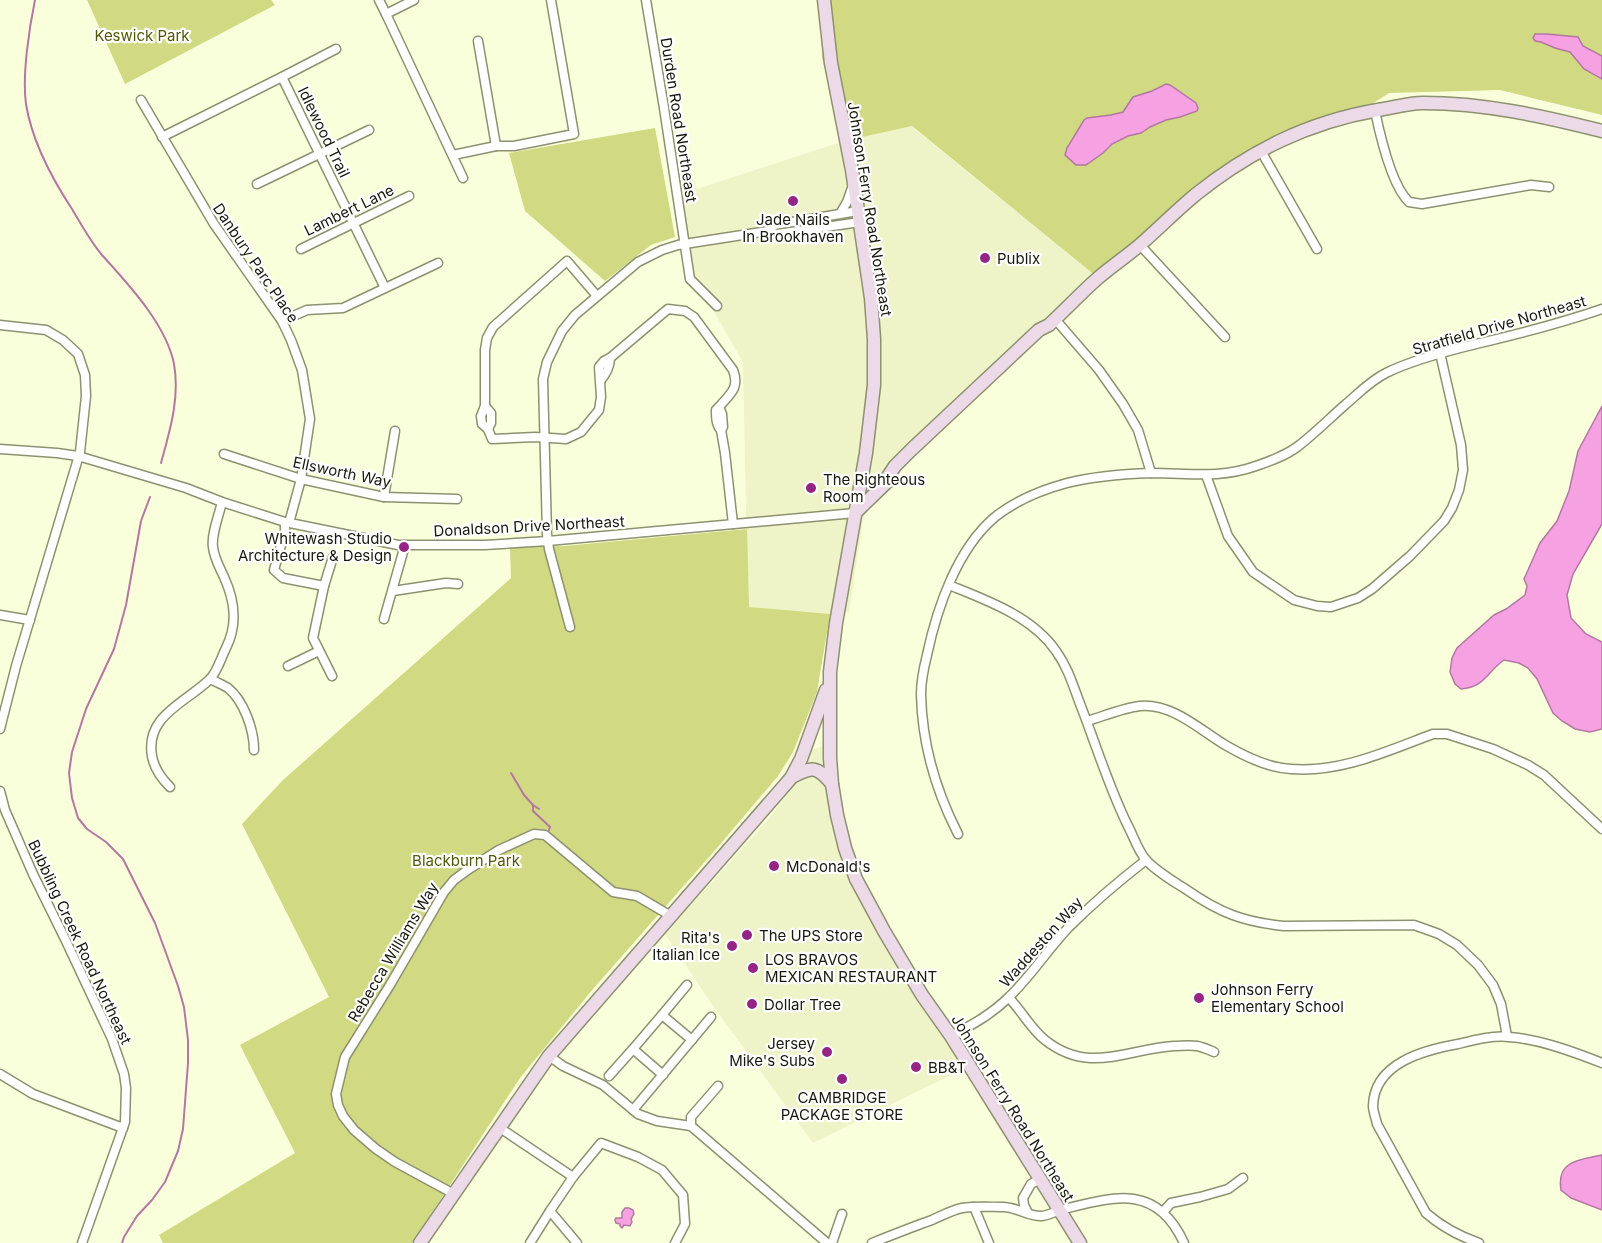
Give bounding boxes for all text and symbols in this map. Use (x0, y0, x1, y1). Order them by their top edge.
park label: Keswick Park (94, 26, 190, 45)
street label: Durden Road Northeast (657, 36, 701, 204)
street label: Idlewood Trail (294, 83, 354, 181)
street label: Johnson Ferry Road Northeast (844, 100, 896, 318)
street label: Lambert Lane (301, 180, 397, 240)
marker: Jade Nails In Brookhaven (786, 194, 800, 208)
street label: Danbury Parc Place (209, 200, 303, 326)
place label: Jade Nails In Brookhaven (742, 210, 844, 246)
place label: Publix (997, 249, 1040, 268)
marker: Publix (978, 251, 992, 265)
street label: Stratfield Drive Northeast (1410, 291, 1588, 359)
street label: Ellsworth Way (291, 452, 393, 492)
place label: The Righteous Room (823, 470, 925, 506)
marker: The Righteous Room (804, 481, 818, 495)
street label: Donaldson Drive Northeast (433, 511, 625, 540)
place label: Whitewash Studio Architecture & Design (238, 529, 392, 565)
marker: Whitewash Studio Architecture & Design (397, 540, 411, 554)
street label: Bubbling Creek Road Northeast (24, 837, 136, 1047)
park label: Blackburn Park (412, 851, 521, 870)
place label: McDonald's (786, 857, 871, 876)
marker: McDonald's (767, 859, 781, 873)
street label: Rebecca Williams Way (344, 878, 443, 1025)
street label: Waddeston Way (995, 893, 1087, 991)
place label: The UPS Store (759, 926, 863, 945)
place label: Rita's Italian Ice (652, 928, 720, 964)
marker: The UPS Store (740, 928, 754, 942)
marker: Rita's Italian Ice (725, 939, 739, 953)
place label: LOS BRAVOS MEXICAN RESTAURANT (765, 950, 937, 986)
marker: LOS BRAVOS MEXICAN RESTAURANT (746, 961, 760, 975)
place label: Johnson Ferry Elementary School (1211, 980, 1344, 1016)
marker: Johnson Ferry Elementary School (1192, 991, 1206, 1005)
place label: Dollar Tree (764, 995, 841, 1014)
marker: Dollar Tree (745, 997, 759, 1011)
street label: Johnson Ferry Road Northeast (947, 1011, 1079, 1205)
place label: Jersey Mike's Subs (729, 1034, 816, 1070)
marker: Jersey Mike's Subs (820, 1045, 834, 1059)
place label: BB&T (928, 1058, 966, 1077)
marker: BB&T (909, 1060, 923, 1074)
marker: CAMBRIDGE PACKAGE STORE (835, 1072, 849, 1086)
place label: CAMBRIDGE PACKAGE STORE (781, 1088, 903, 1124)

